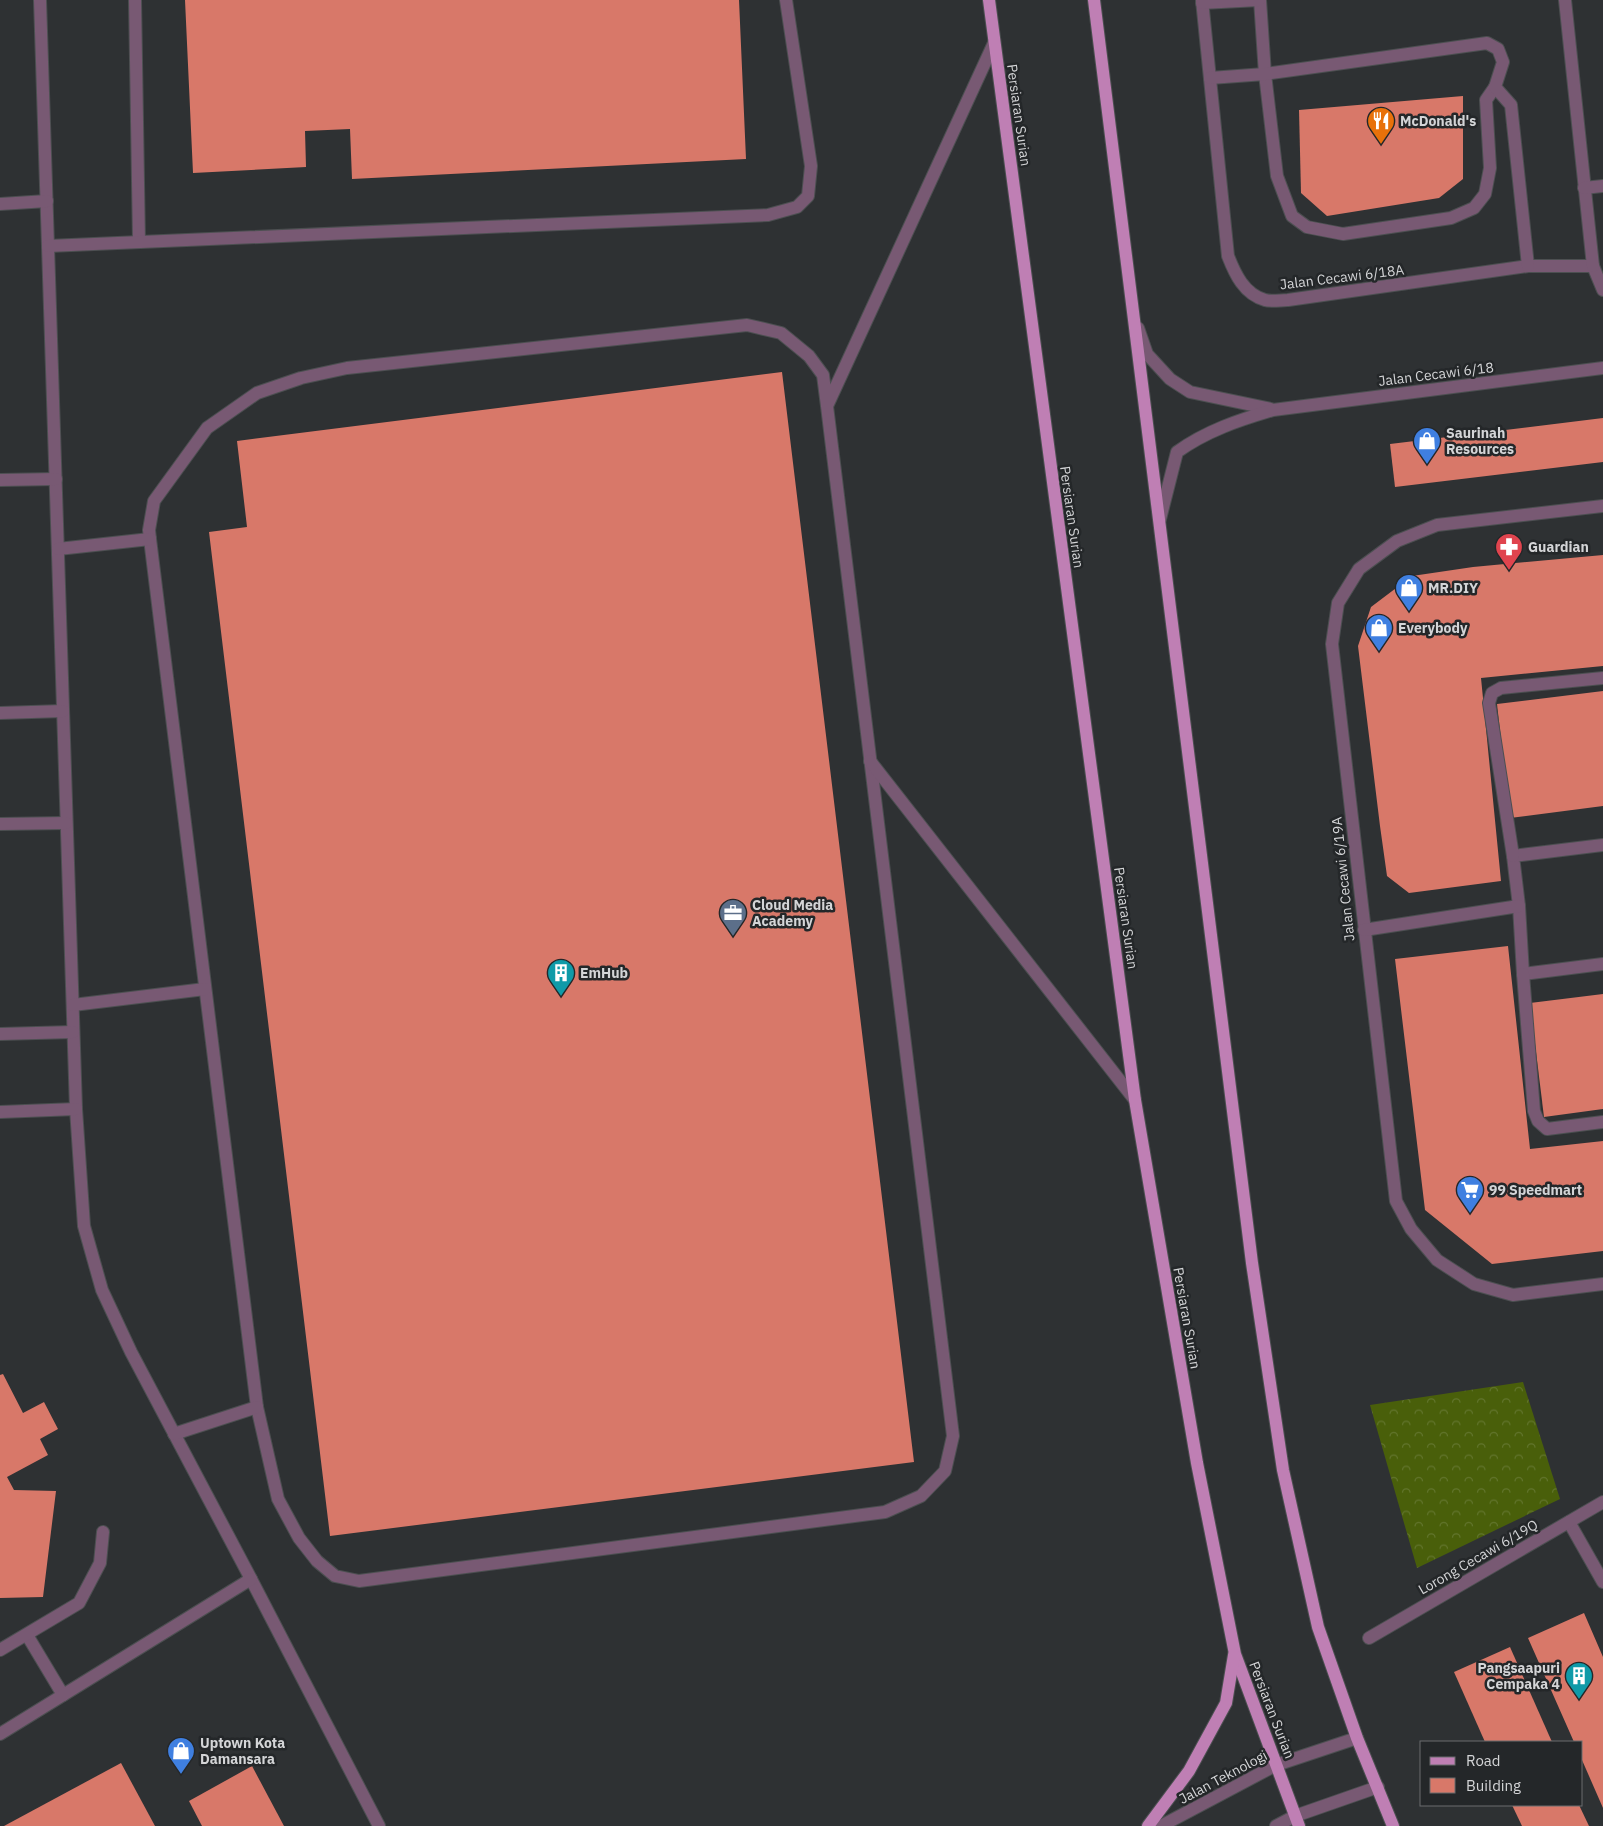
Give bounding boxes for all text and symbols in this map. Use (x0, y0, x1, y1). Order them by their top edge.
street label: Persiaran Surian (1003, 63, 1035, 167)
restaurant icon: McDonald's (1366, 106, 1396, 145)
place label: McDonald's (1400, 112, 1476, 130)
street label: Jalan Cecawi 6/18A (1279, 260, 1405, 294)
street label: Jalan Cecawi 6/18 (1377, 358, 1495, 390)
place label: Saurinah Resources (1446, 424, 1514, 458)
shop icon: Saurinah Resources (1412, 426, 1442, 465)
street label: Persiaran Surian (1056, 465, 1088, 569)
pharmacy icon: Guardian (1494, 532, 1524, 571)
place label: Guardian (1528, 538, 1589, 556)
shop icon: MR.DIY (1394, 573, 1424, 612)
place label: MR.DIY (1428, 579, 1478, 597)
shop icon: Everybody (1364, 613, 1394, 652)
place label: Everybody (1398, 619, 1468, 637)
street label: Jalan Cecawi 6/19A (1328, 816, 1358, 942)
street label: Persiaran Surian (1110, 866, 1142, 970)
place label: Cloud Media Academy (752, 896, 833, 930)
office icon: Cloud Media Academy (718, 898, 748, 937)
building icon: EmHub (546, 958, 576, 997)
place label: EmHub (580, 964, 628, 982)
supermarket icon: 99 Speedmart (1455, 1175, 1485, 1214)
place label: 99 Speedmart (1489, 1181, 1582, 1199)
street label: Persiaran Surian (1169, 1266, 1205, 1370)
street label: Lorong Cecawi 6/19Q (1415, 1515, 1541, 1599)
street label: Persiaran Surian (1245, 1659, 1299, 1761)
place label: Pangsaapuri Cempaka 4 (1477, 1659, 1560, 1693)
building icon: Pangsaapuri Cempaka 4 (1564, 1661, 1594, 1700)
place label: Uptown Kota Damansara (200, 1734, 285, 1768)
shop icon: Uptown Kota Damansara (166, 1736, 196, 1775)
legend (1420, 1741, 1583, 1806)
street label: Jalan Teknologi (1176, 1746, 1270, 1808)
text: Road (1466, 1751, 1501, 1770)
text: Building (1466, 1776, 1521, 1795)

